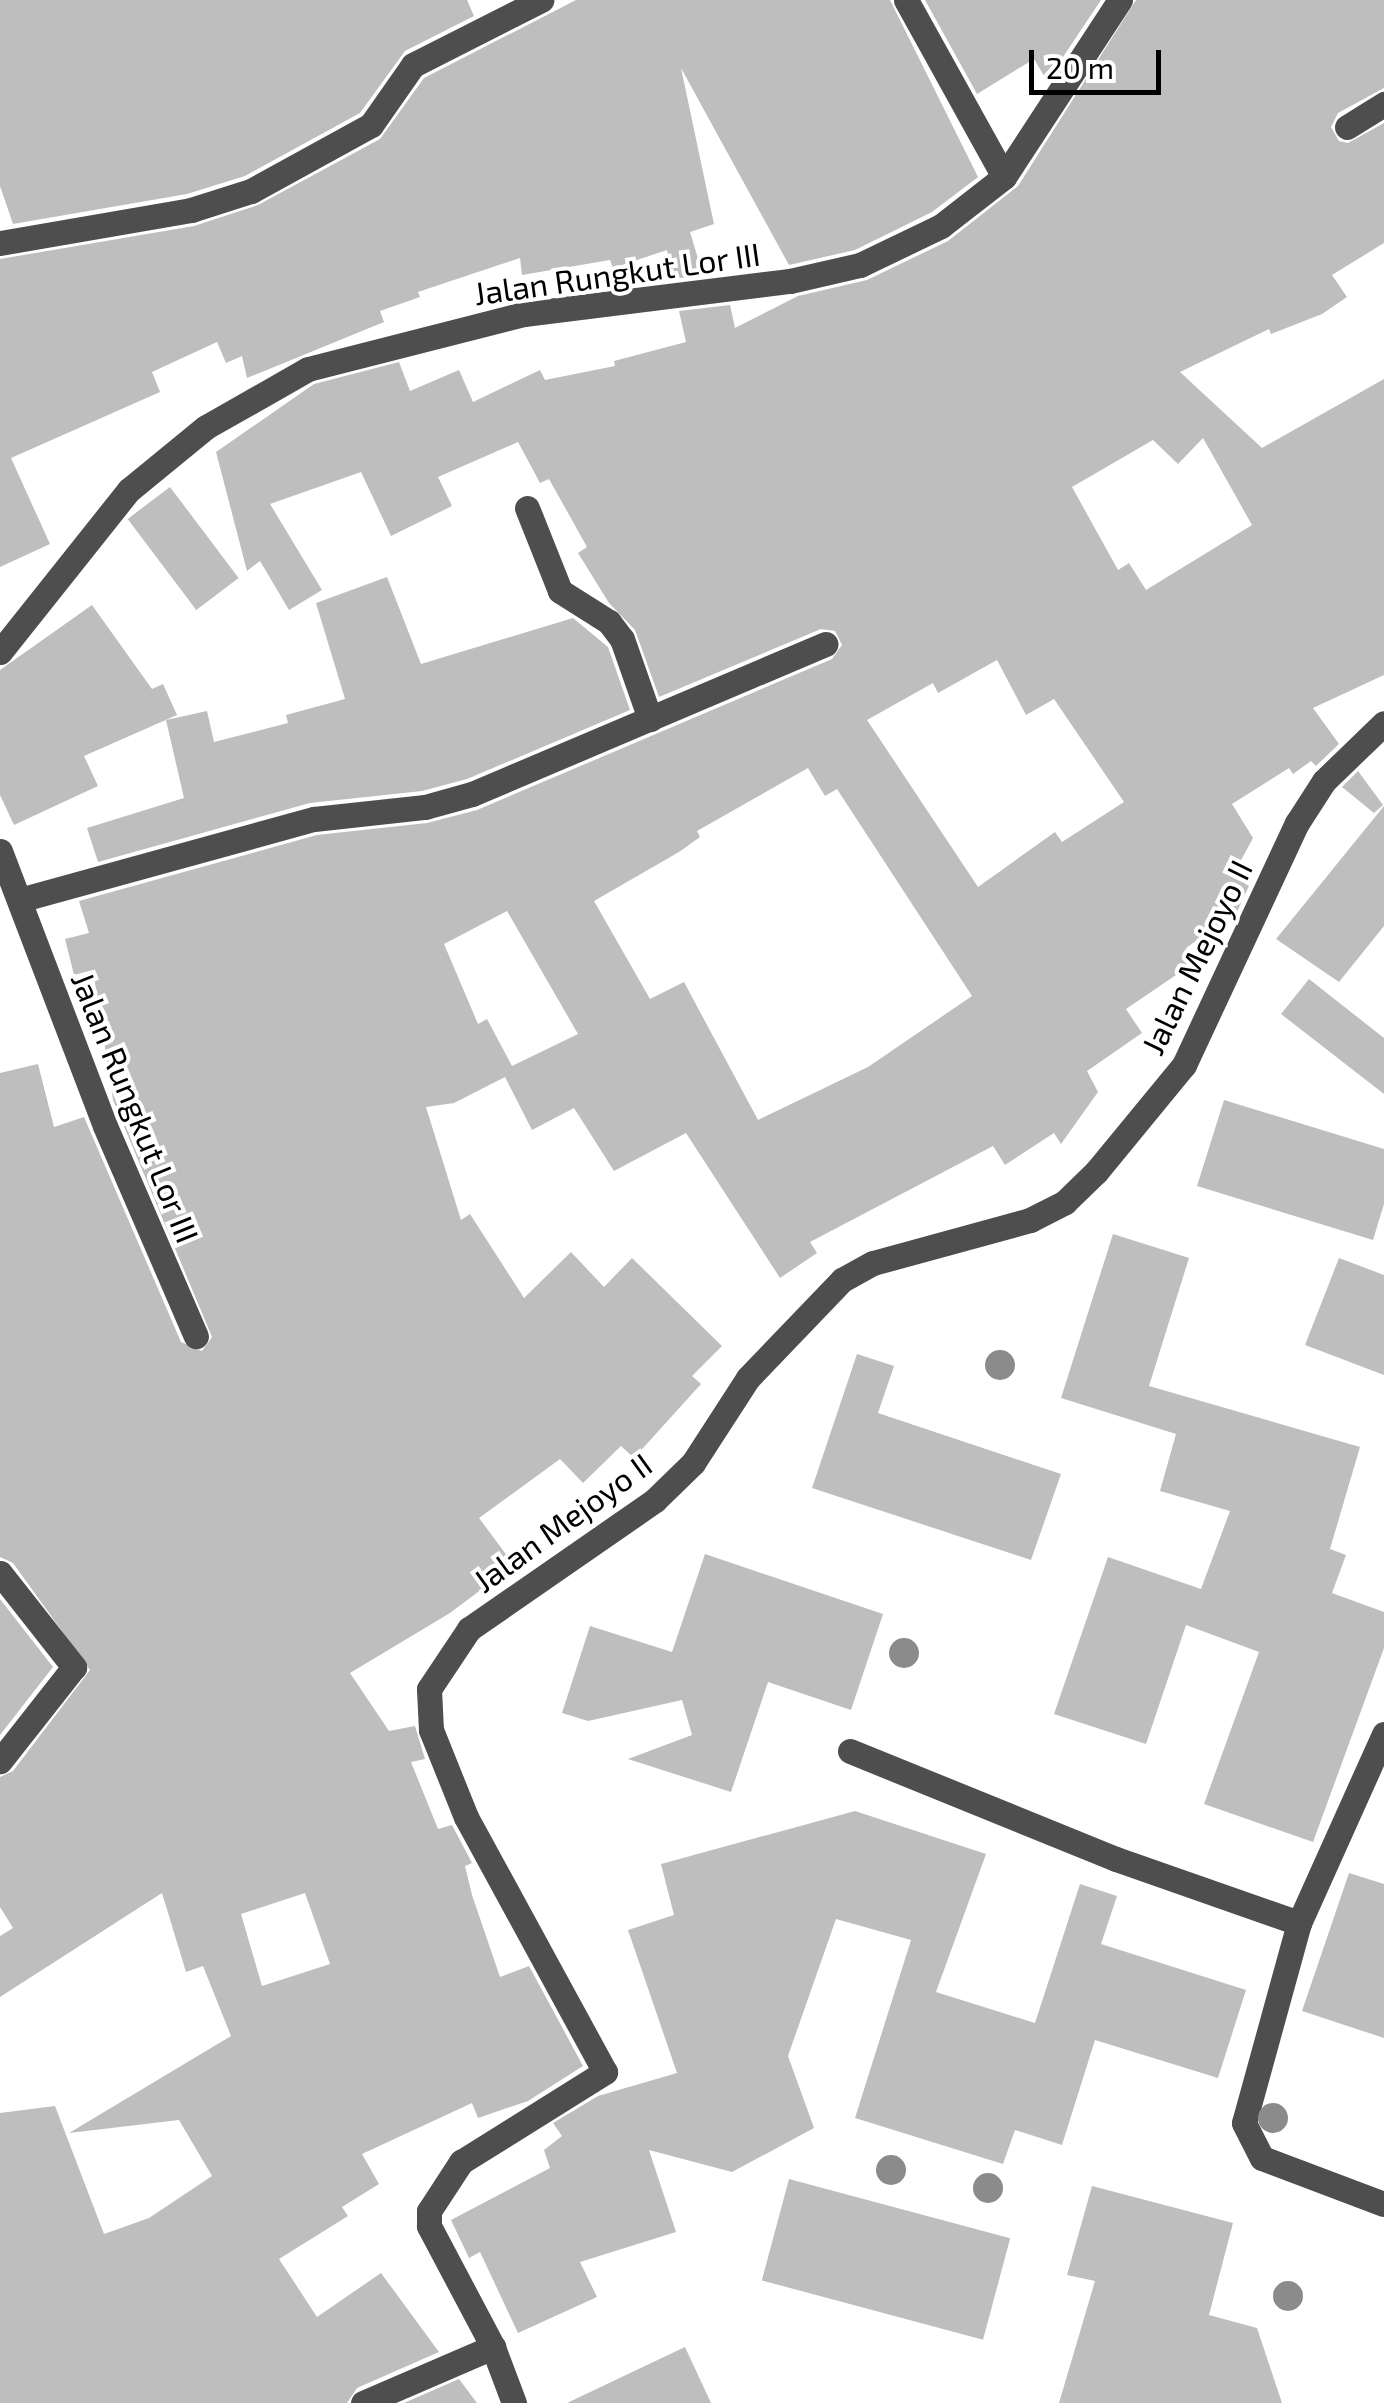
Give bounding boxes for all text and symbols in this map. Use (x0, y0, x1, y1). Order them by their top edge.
scale bar (1034, 30, 1166, 92)
text: 20 m (1046, 49, 1114, 85)
street label: Jalan Rungkut Lor III (471, 234, 763, 312)
street label: Jalan Mejoyo II (1132, 854, 1260, 1060)
street label: Jalan Rungkut Lor III (64, 966, 208, 1248)
street label: Jalan Mejoyo II (465, 1444, 659, 1600)

